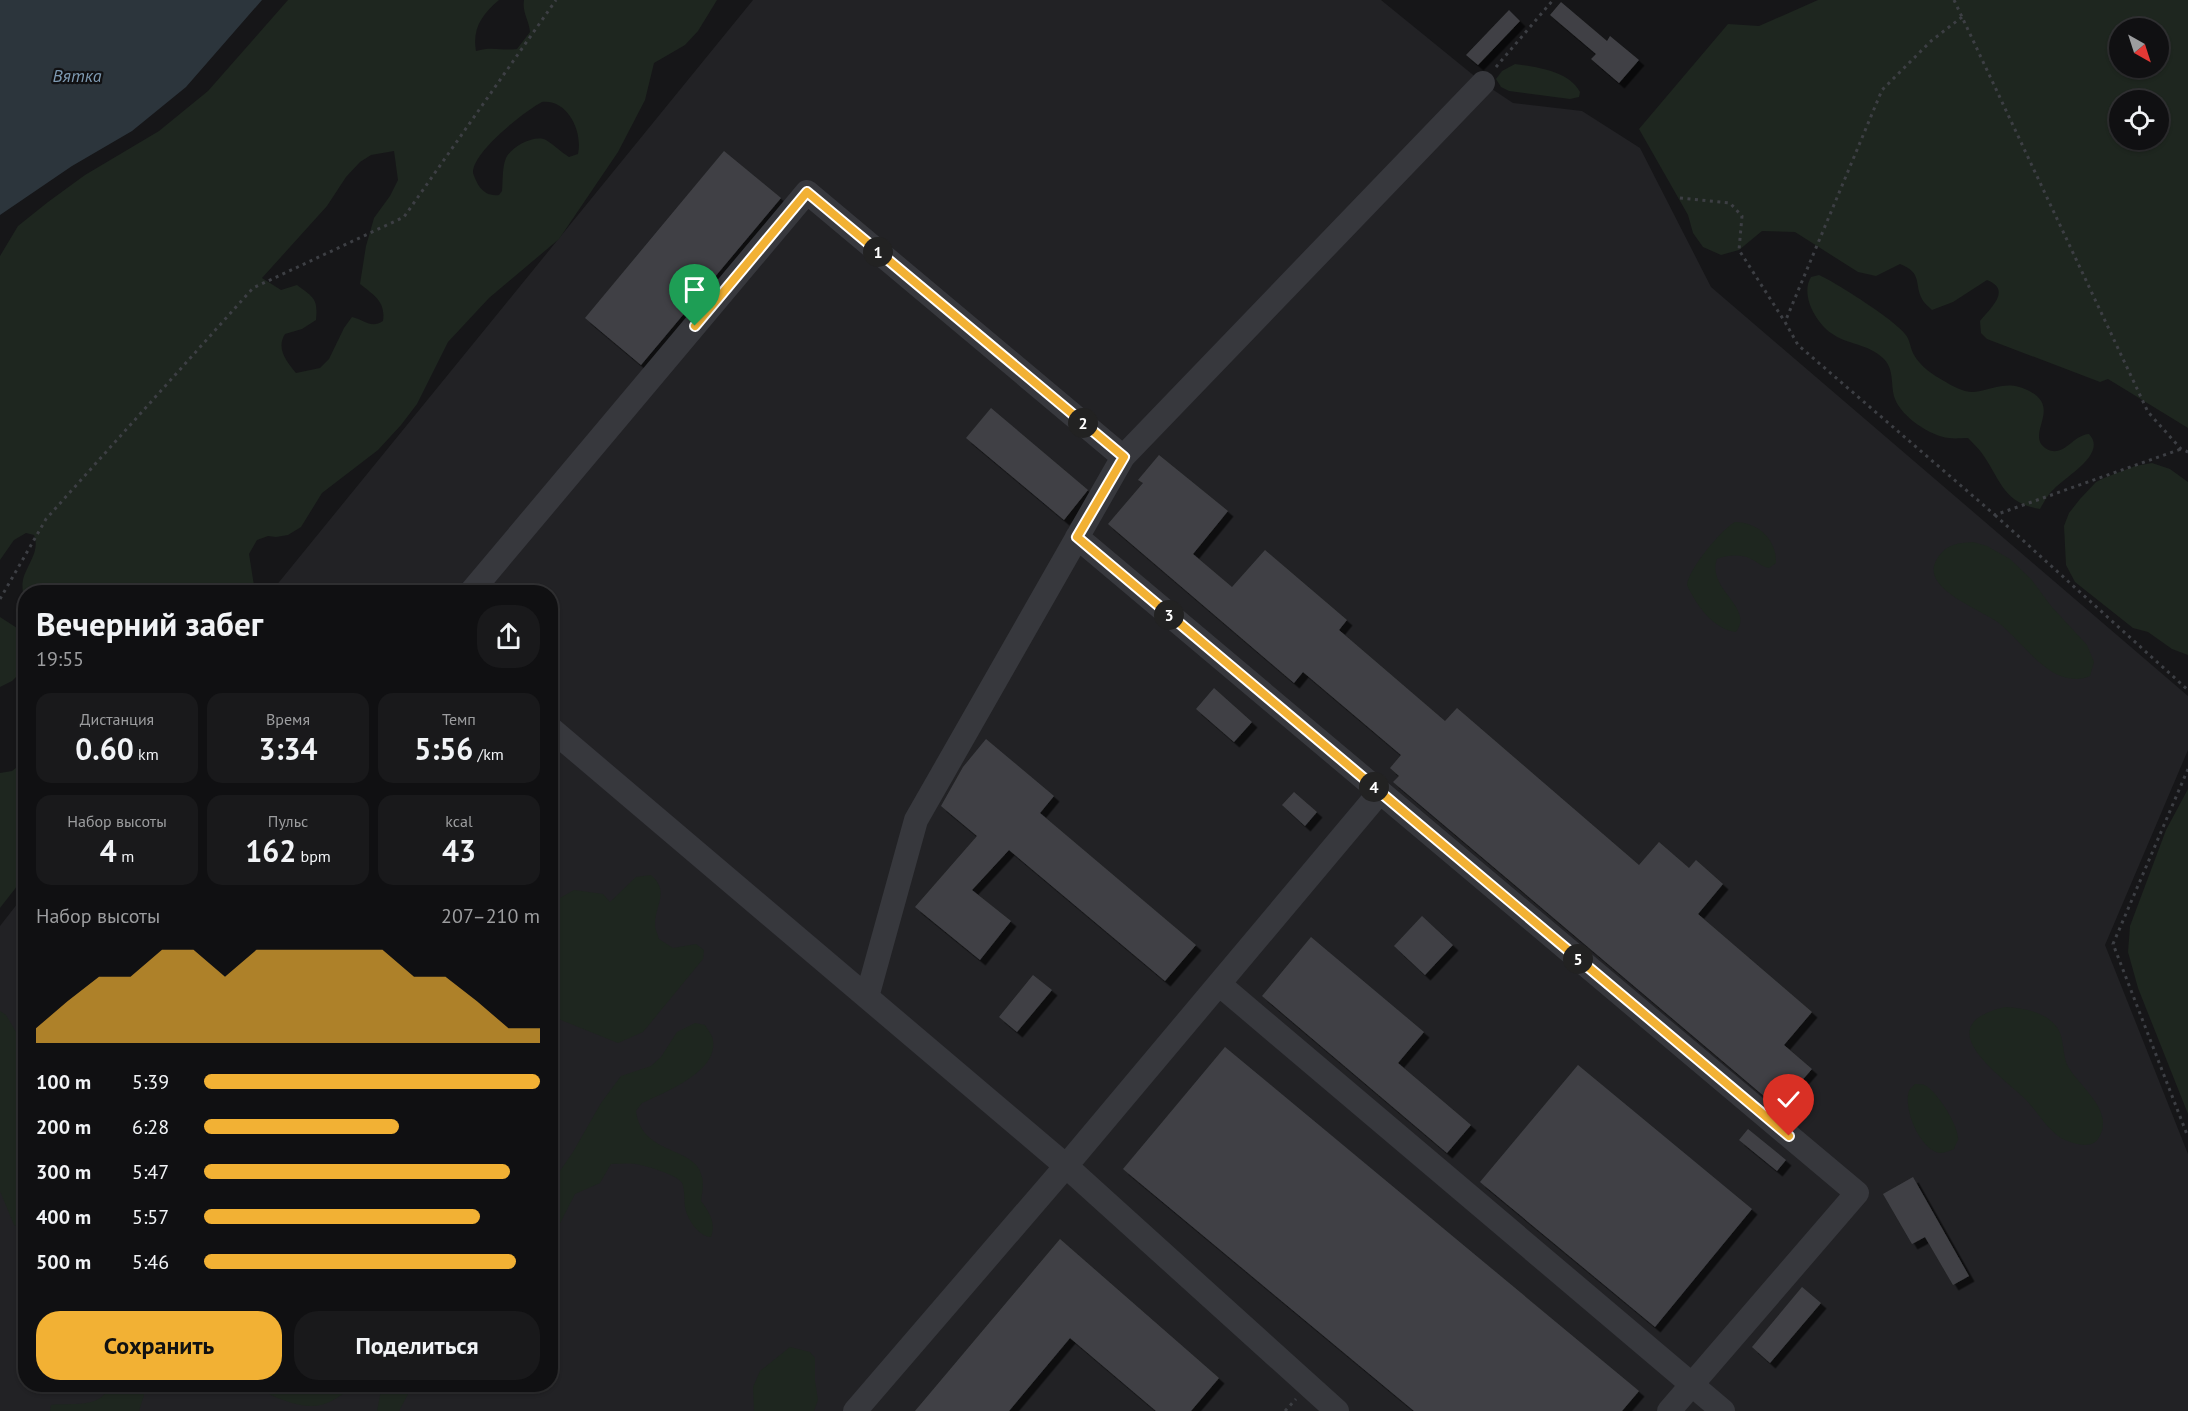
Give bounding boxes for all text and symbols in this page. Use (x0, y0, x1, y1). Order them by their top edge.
north arrow (2109, 18, 2169, 78)
map controls (2109, 18, 2169, 150)
water label: Вятка (53, 64, 102, 87)
button: locate (2109, 90, 2169, 150)
pin: 1 (863, 237, 893, 267)
text: 1 (873, 242, 883, 262)
pin (669, 264, 720, 326)
icon: arrive (678, 273, 711, 306)
pin: 2 (1068, 408, 1098, 438)
text: 2 (1078, 413, 1088, 433)
pin: 3 (1154, 600, 1184, 630)
text: Вечерний забег (36, 602, 263, 645)
button: share (477, 605, 540, 668)
text: 3 (1164, 605, 1174, 625)
text: 19:55 (36, 646, 84, 672)
text: Дистанция (80, 709, 154, 729)
text: Время (266, 709, 310, 729)
text: Темп (442, 709, 476, 729)
text: 0.60 (75, 729, 134, 768)
text: 3:34 (258, 729, 318, 768)
text: 5:56 (414, 729, 473, 768)
text: km (134, 744, 159, 764)
text: /km (473, 744, 504, 764)
pin: 4 (1359, 772, 1389, 802)
text: 4 (1369, 777, 1379, 797)
text: Набор высоты (67, 811, 167, 831)
text: Пульс (268, 811, 308, 831)
text: kcal (445, 811, 473, 831)
text: 4 (100, 831, 117, 870)
text: 162 (245, 831, 296, 870)
text: 43 (442, 831, 476, 870)
text: m (117, 846, 134, 866)
text: bpm (296, 846, 331, 866)
text: Набор высоты (36, 903, 160, 929)
text: 207–210 m (441, 903, 540, 929)
pin: 5 (1563, 944, 1593, 974)
text: 5 (1573, 949, 1583, 969)
text: 100 m (36, 1069, 91, 1095)
text: 5:39 (132, 1069, 169, 1095)
pin (1763, 1074, 1814, 1136)
icon: check (1772, 1083, 1805, 1116)
text: 200 m (36, 1114, 91, 1140)
text: 6:28 (132, 1114, 169, 1140)
text: 300 m (36, 1159, 91, 1185)
text: 5:47 (132, 1159, 169, 1185)
text: 400 m (36, 1204, 91, 1230)
text: 5:57 (132, 1204, 169, 1230)
text: 500 m (36, 1249, 91, 1275)
text: 5:46 (132, 1249, 169, 1275)
button: Сохранить (36, 1311, 282, 1380)
button: Поделиться (294, 1311, 540, 1380)

